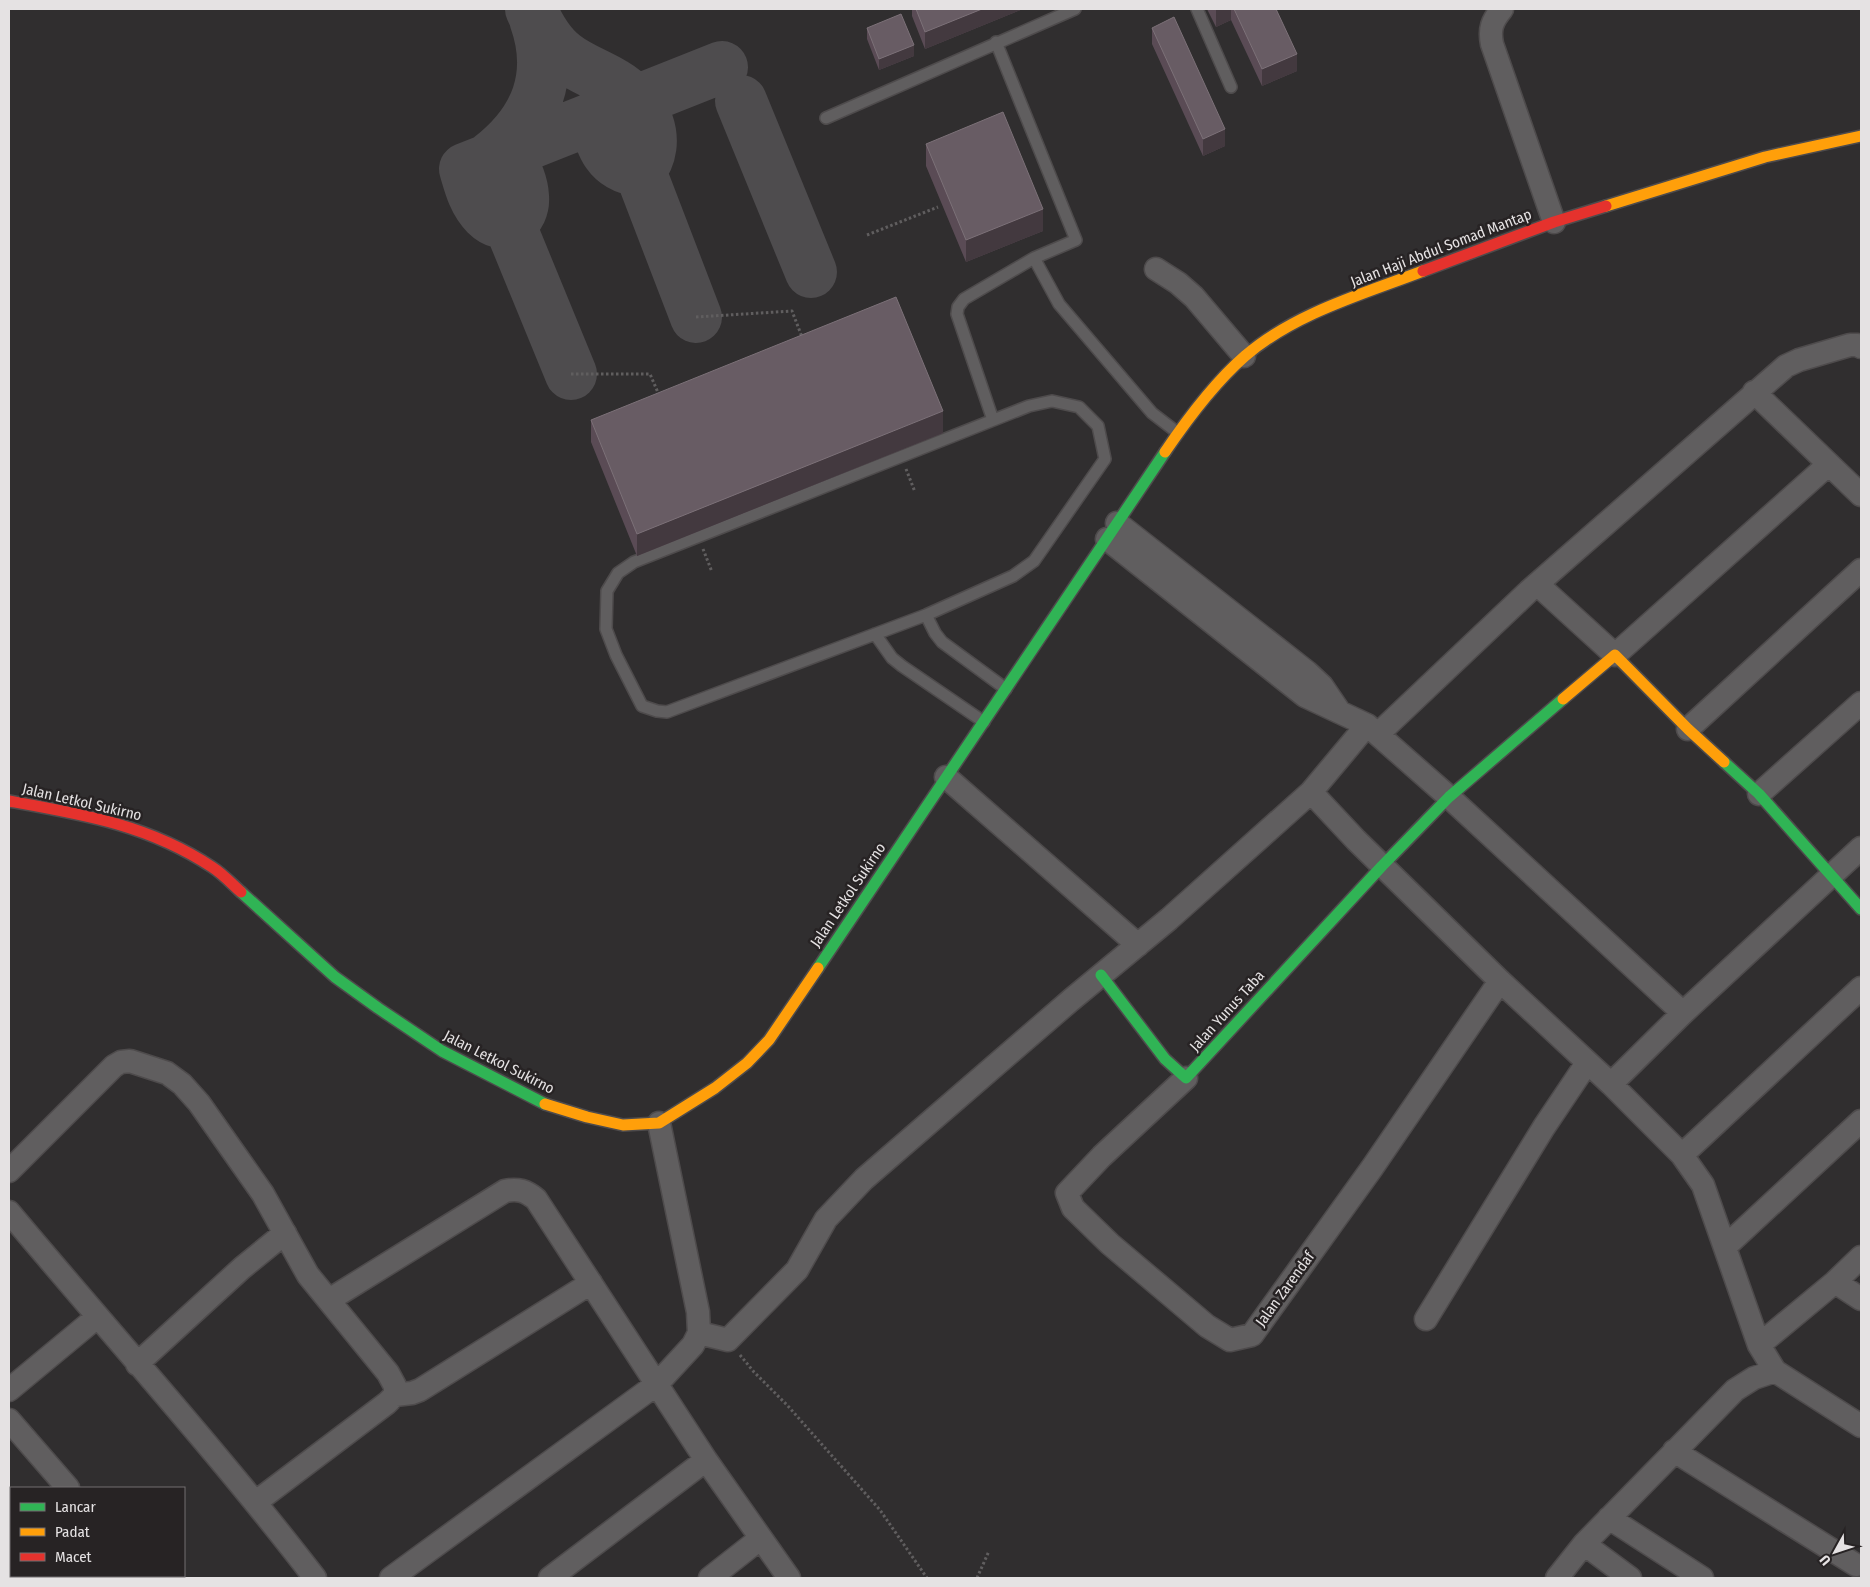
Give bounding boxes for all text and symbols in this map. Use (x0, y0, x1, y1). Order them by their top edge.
street label: Jalan Haji Abdul Somad Mantap (1348, 205, 1534, 291)
street label: Jalan Letkol Sukirno (21, 780, 144, 825)
street label: Jalan Letkol Sukirno (806, 839, 890, 951)
street label: Jalan Yunus Taba (1186, 967, 1268, 1055)
street label: Jalan Letkol Sukirno (441, 1026, 557, 1098)
street label: Jalan Zarendaf (1252, 1247, 1319, 1330)
legend (10, 1487, 185, 1577)
text: Lancar (55, 1498, 96, 1516)
text: Padat (55, 1523, 90, 1541)
north arrow (1810, 1527, 1860, 1577)
text: Macet (55, 1548, 92, 1566)
text: U (1816, 1551, 1835, 1569)

